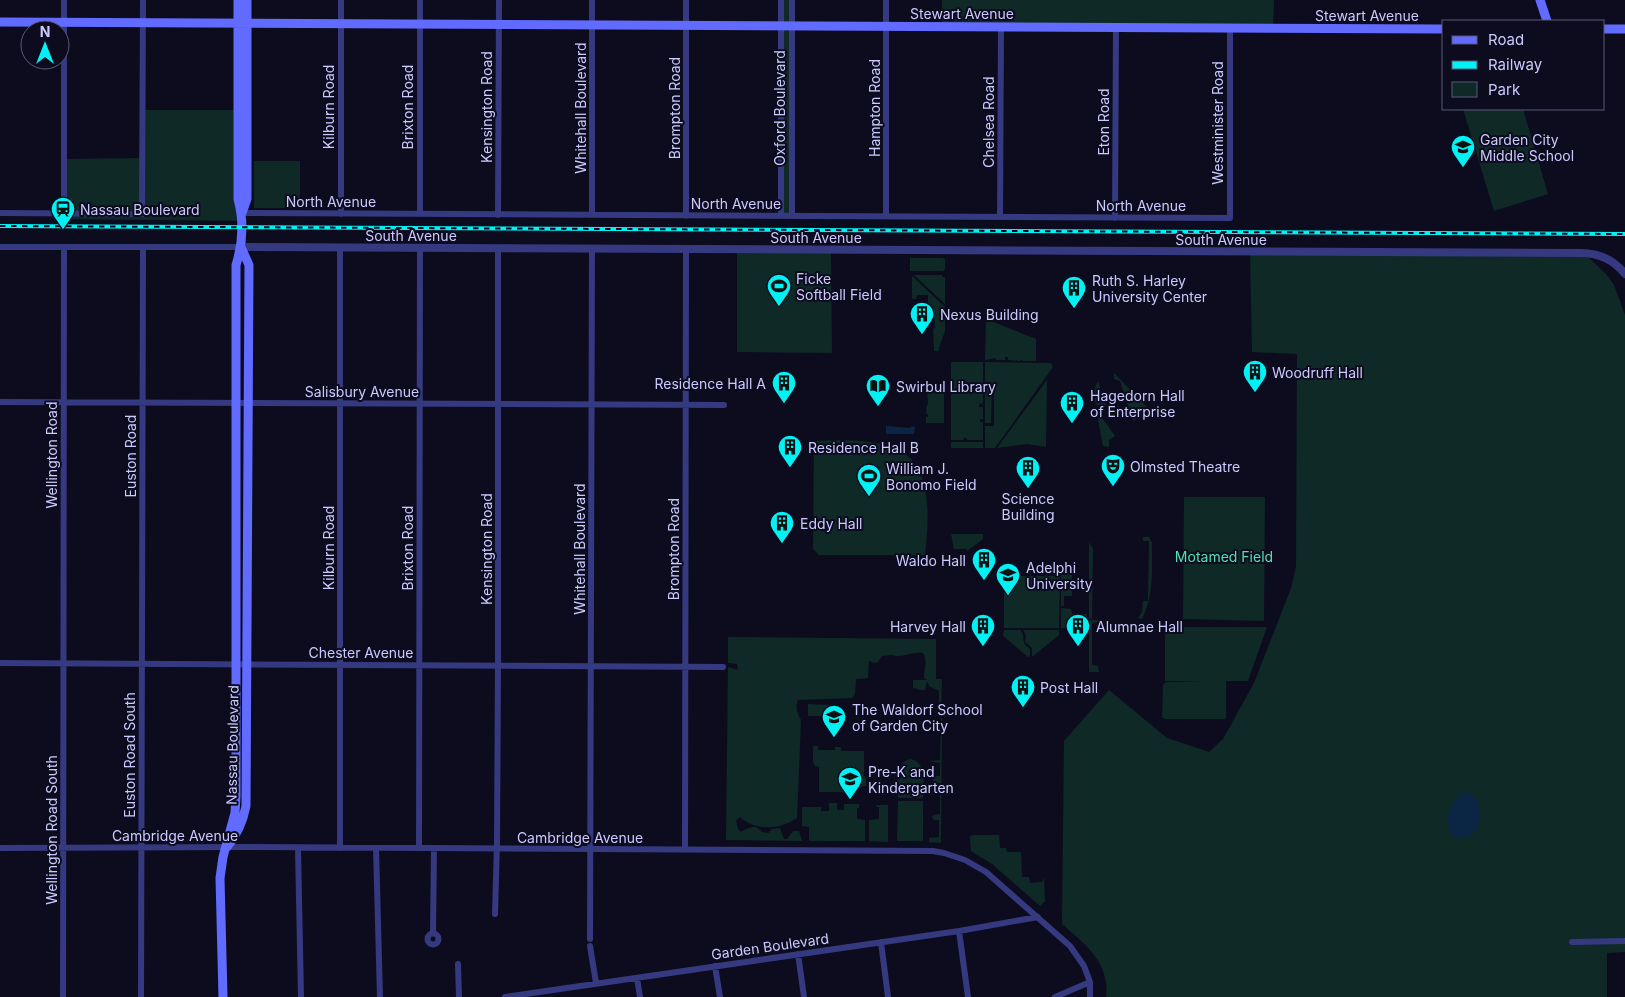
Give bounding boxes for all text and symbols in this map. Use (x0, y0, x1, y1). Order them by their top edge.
street label: Stewart Avenue (910, 5, 1014, 22)
street label: Stewart Avenue (1315, 7, 1419, 24)
north arrow (20, 20, 70, 70)
legend (1442, 20, 1605, 110)
text: N (40, 23, 50, 40)
text: Road (1488, 30, 1524, 49)
street label: Whitehall Boulevard (572, 42, 589, 174)
street label: Oxford Boulevard (771, 50, 788, 166)
street label: Kensington Road (478, 51, 495, 163)
text: Railway (1488, 55, 1543, 74)
street label: Brompton Road (666, 57, 683, 159)
street label: Hampton Road (866, 59, 883, 157)
street label: Westminister Road (1209, 61, 1226, 185)
street label: Kilburn Road (320, 65, 337, 149)
street label: Brixton Road (399, 65, 416, 149)
street label: Chelsea Road (980, 76, 997, 168)
text: Park (1488, 80, 1521, 99)
street label: Eton Road (1095, 88, 1112, 156)
place label: Garden City Middle School (1480, 131, 1574, 164)
school or university icon: Garden City Middle School (1450, 134, 1476, 168)
street label: North Avenue (286, 193, 376, 210)
street label: North Avenue (691, 195, 781, 212)
station icon: Nassau Boulevard (50, 196, 76, 230)
street label: North Avenue (1096, 197, 1186, 214)
place label: Nassau Boulevard (80, 201, 200, 218)
street label: South Avenue (365, 227, 457, 244)
street label: South Avenue (770, 229, 862, 246)
street label: South Avenue (1175, 231, 1267, 248)
place label: Ficke Softball Field (796, 270, 882, 303)
place label: Ruth S. Harley University Center (1092, 272, 1207, 305)
sports icon: Ficke Softball Field (766, 273, 792, 307)
building icon: Ruth S. Harley University Center (1061, 275, 1087, 309)
building icon: Nexus Building (909, 301, 935, 335)
place label: Nexus Building (940, 306, 1039, 323)
building icon: Woodruff Hall (1242, 359, 1268, 393)
place label: Woodruff Hall (1272, 364, 1363, 381)
building icon: Residence Hall A (771, 370, 797, 404)
library icon: Swirbul Library (865, 373, 891, 407)
place label: Residence Hall A (655, 375, 766, 392)
place label: Swirbul Library (896, 378, 996, 395)
street label: Salisbury Avenue (305, 383, 419, 400)
place label: Hagedorn Hall of Enterprise (1090, 387, 1185, 420)
building icon: Hagedorn Hall of Enterprise (1059, 390, 1085, 424)
street label: Wellington Road (43, 401, 60, 509)
street label: Euston Road (122, 415, 139, 497)
building icon: Residence Hall B (777, 434, 803, 468)
place label: Residence Hall B (808, 439, 919, 456)
theatre icon: Olmsted Theatre (1100, 453, 1126, 487)
building icon: Science Building (1015, 455, 1041, 489)
place label: Olmsted Theatre (1130, 458, 1240, 475)
place label: William J. Bonomo Field (886, 460, 977, 493)
sports icon: William J. Bonomo Field (856, 463, 882, 497)
street label: Whitehall Boulevard (571, 483, 588, 615)
place label: Science Building (1001, 490, 1055, 523)
street label: Kensington Road (478, 493, 495, 605)
street label: Brompton Road (665, 498, 682, 600)
street label: Kilburn Road (320, 506, 337, 590)
street label: Brixton Road (399, 506, 416, 590)
building icon: Eddy Hall (769, 510, 795, 544)
place label: Eddy Hall (800, 515, 862, 532)
building icon: Waldo Hall (971, 547, 997, 581)
park label: Motamed Field (1175, 548, 1273, 565)
place label: Waldo Hall (896, 552, 966, 569)
place label: Adelphi University (1026, 559, 1093, 592)
school or university icon: Adelphi University (995, 562, 1021, 596)
building icon: Harvey Hall (970, 613, 996, 647)
building icon: Alumnae Hall (1065, 613, 1091, 647)
place label: Harvey Hall (890, 618, 966, 635)
place label: Alumnae Hall (1096, 618, 1183, 635)
street label: Chester Avenue (308, 644, 414, 661)
building icon: Post Hall (1010, 674, 1036, 708)
place label: Post Hall (1040, 679, 1098, 696)
street label: Nassau Boulevard (222, 685, 242, 805)
street label: Euston Road South (121, 692, 138, 818)
place label: The Waldorf School of Garden City (852, 701, 983, 734)
school or university icon: The Waldorf School of Garden City (821, 704, 847, 738)
street label: Wellington Road South (43, 755, 60, 905)
place label: Pre-K and Kindergarten (868, 763, 954, 796)
school or university icon: Pre-K and Kindergarten (837, 766, 863, 800)
street label: Cambridge Avenue (112, 827, 238, 844)
street label: Cambridge Avenue (517, 829, 643, 846)
street label: Garden Boulevard (710, 929, 830, 963)

